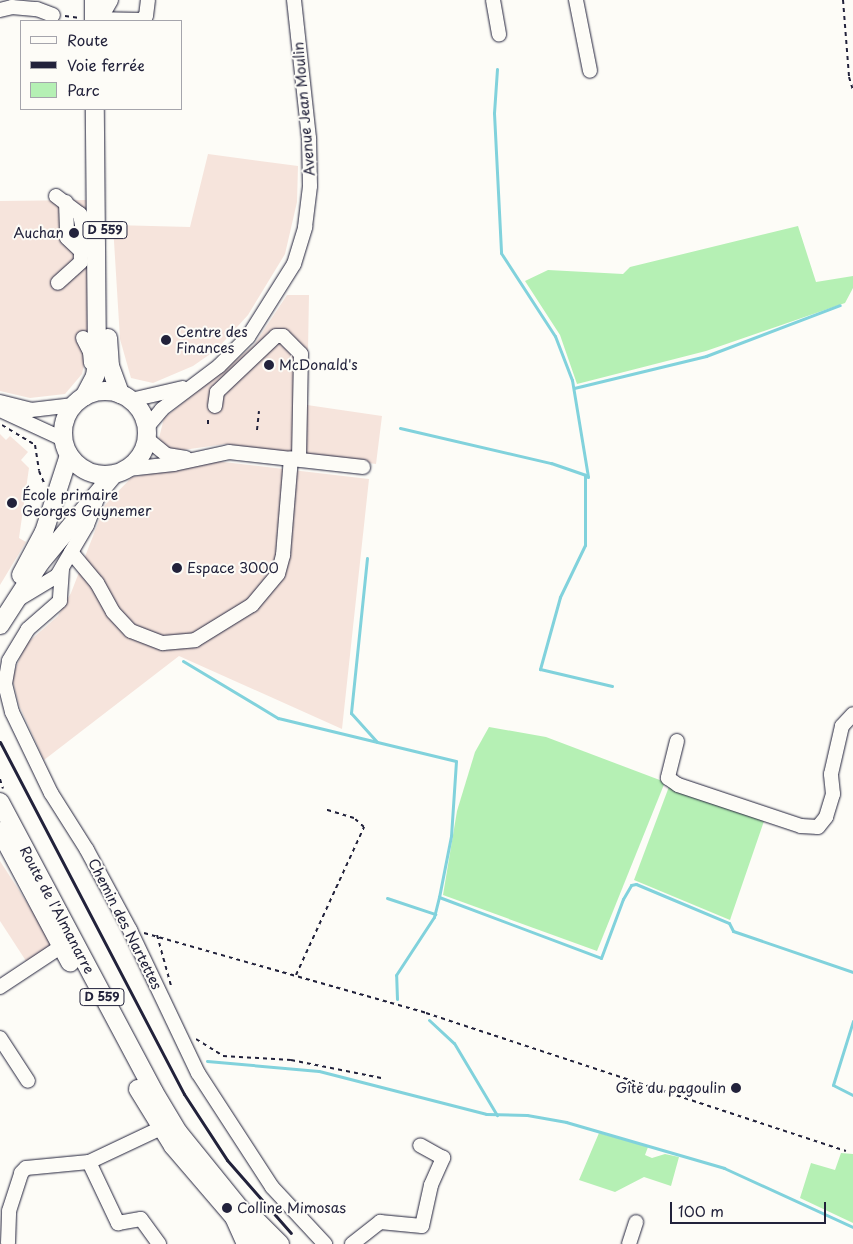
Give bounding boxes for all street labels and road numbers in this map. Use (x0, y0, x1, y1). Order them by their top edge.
street label: Avenue Jean Moulin (290, 41, 318, 177)
road number: D 559 (81, 220, 129, 240)
street label: Route de l'Almanarre (16, 843, 98, 977)
street label: Chemin des Nartettes (84, 855, 166, 993)
road number: D 559 (78, 988, 126, 1006)

